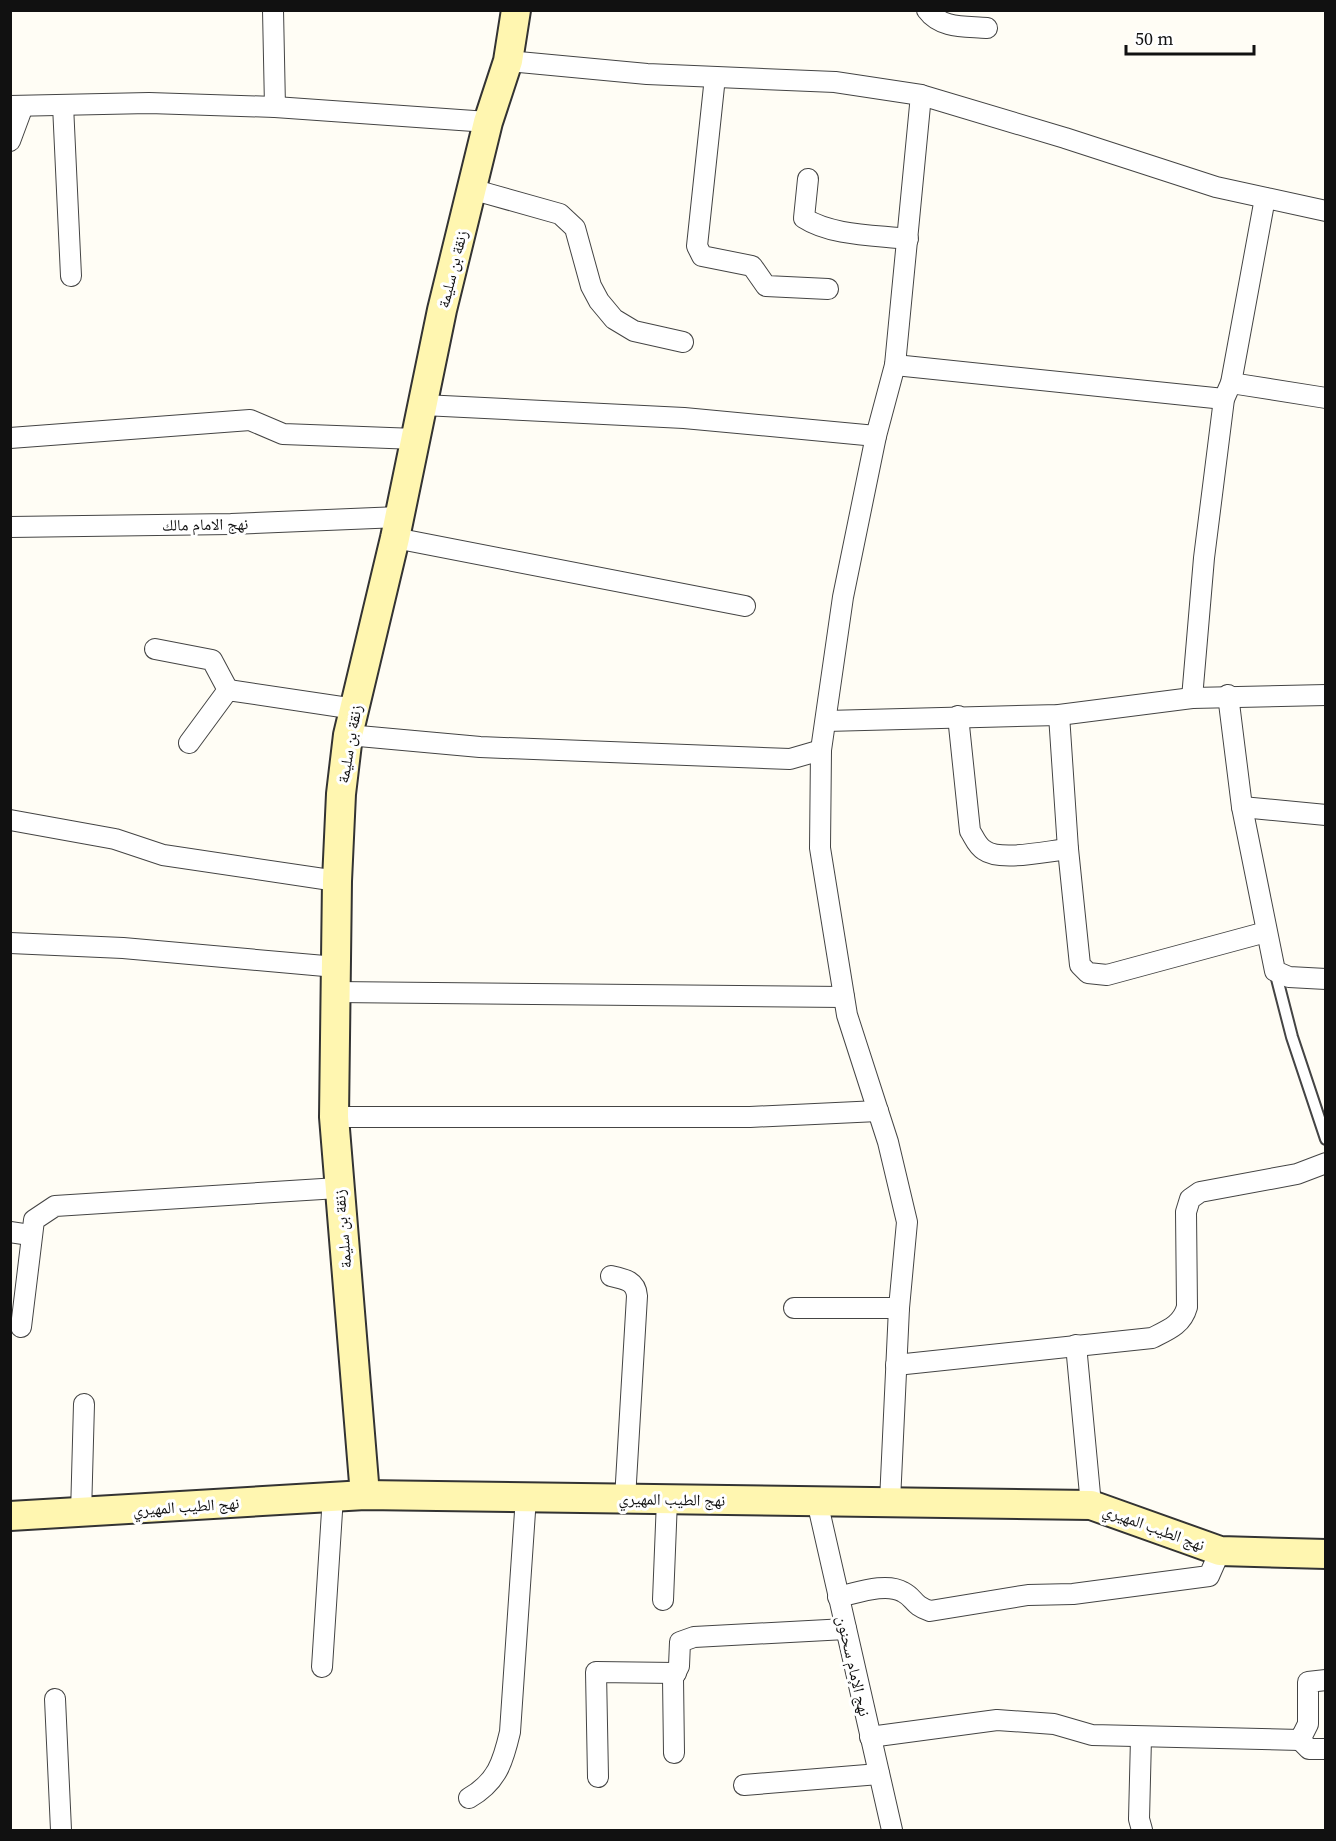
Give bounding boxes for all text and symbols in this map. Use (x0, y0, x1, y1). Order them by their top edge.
scale bar (1126, 18, 1254, 56)
text: 50 m (1135, 26, 1173, 51)
street label: زنقة بن سليمة (432, 228, 472, 310)
street label: نهج الامام مالك (162, 512, 248, 536)
street label: زنقة بن سليمة (331, 703, 367, 785)
street label: زنقة بن سليمة (328, 1189, 356, 1269)
street label: نهج الطيب المهيري (618, 1487, 726, 1513)
street label: نهج الطيب المهيري (132, 1491, 240, 1523)
street label: نهج الطيب المهيري (1099, 1498, 1208, 1558)
street label: نهج الإمام سحنون (832, 1614, 876, 1718)

